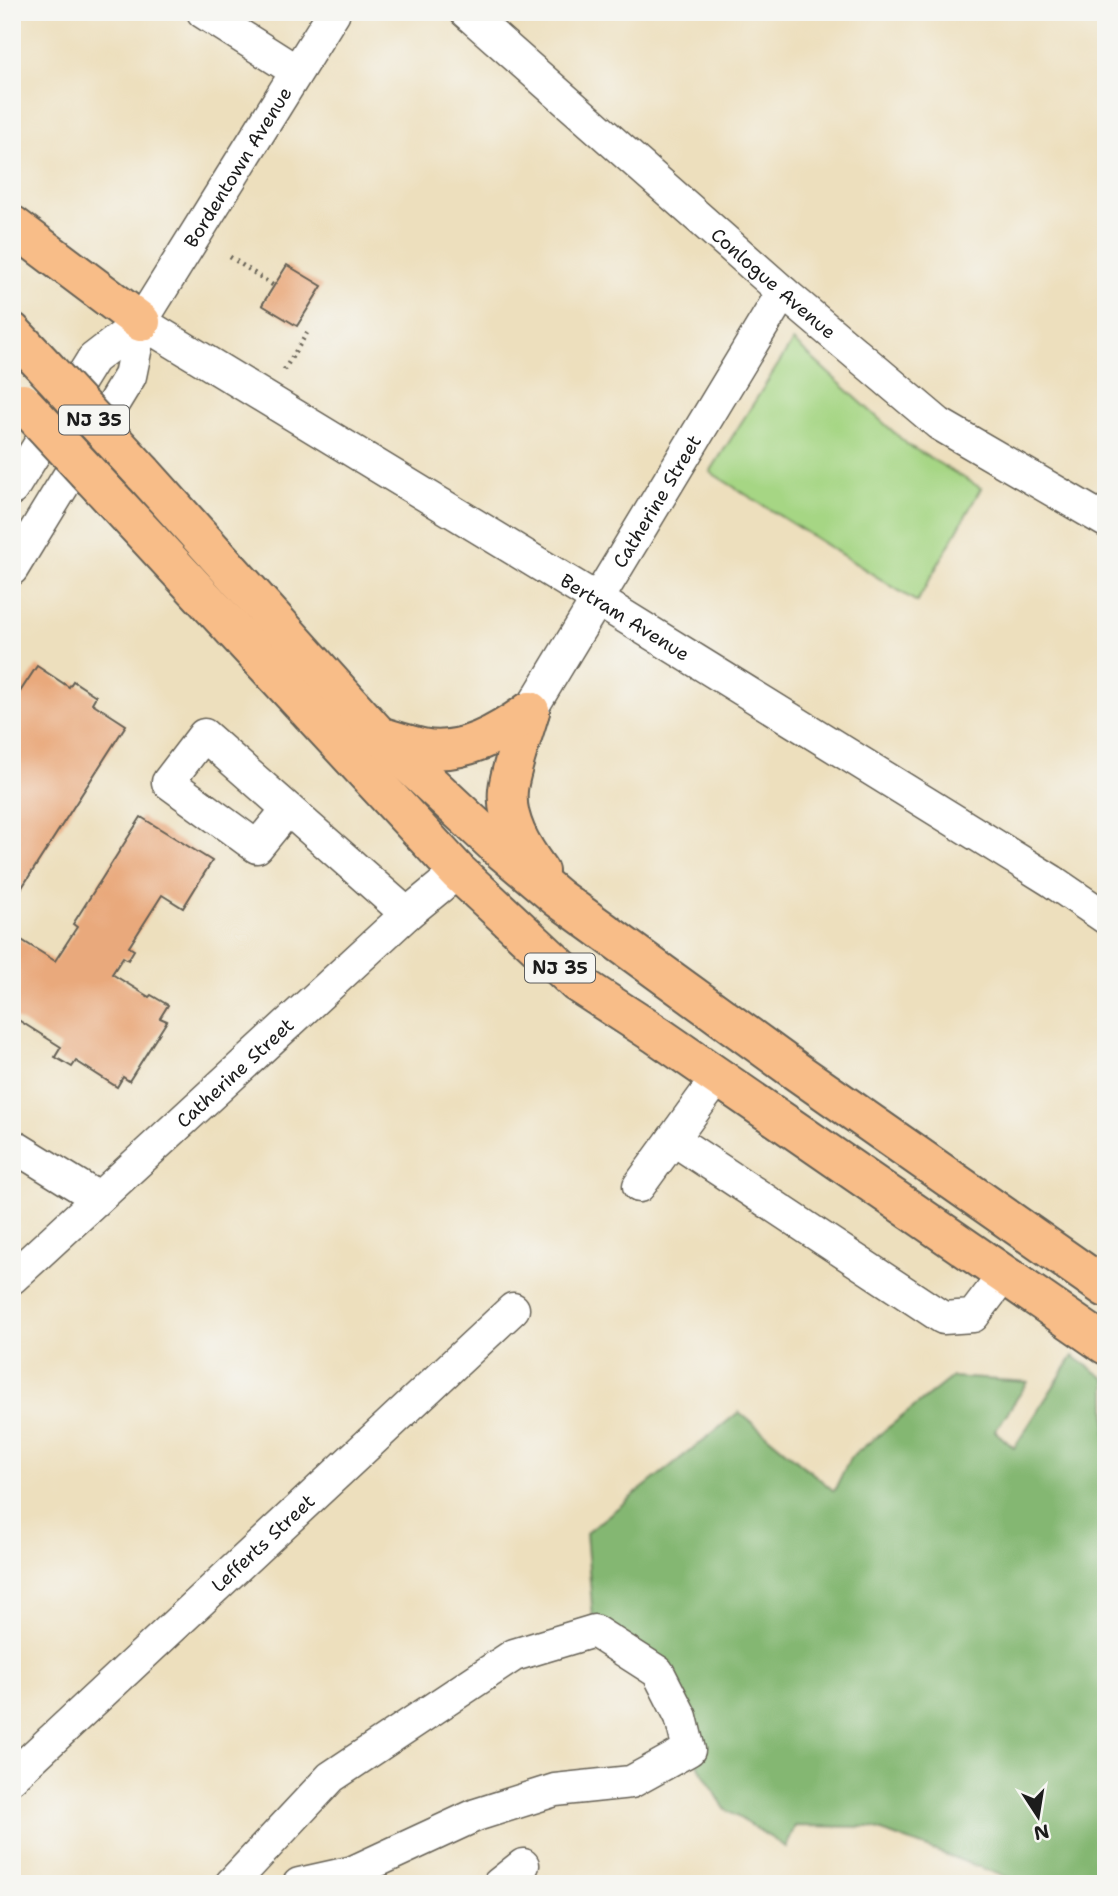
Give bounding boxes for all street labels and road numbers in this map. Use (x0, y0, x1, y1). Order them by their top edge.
street label: Bordentown Avenue (178, 82, 298, 252)
street label: Conlogue Avenue (706, 222, 841, 345)
road number: NJ 35 (59, 406, 129, 434)
street label: Catherine Street (607, 430, 707, 573)
street label: Bertram Avenue (556, 568, 694, 667)
road number: NJ 35 (525, 953, 595, 982)
street label: Catherine Street (171, 1013, 299, 1133)
street label: Lefferts Street (206, 1489, 320, 1598)

